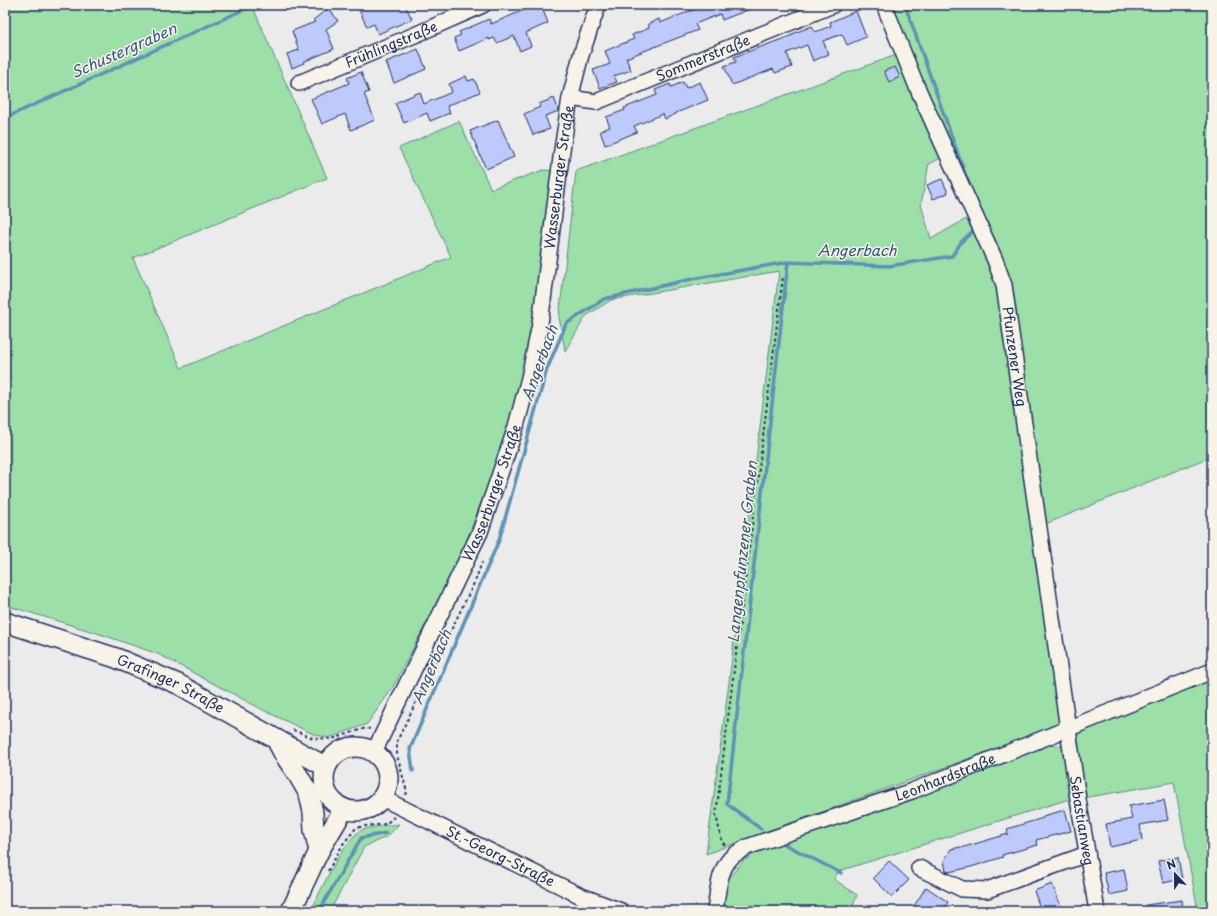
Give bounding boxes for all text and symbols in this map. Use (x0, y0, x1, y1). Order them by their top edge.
street label: Frühlingstraße (342, 15, 441, 73)
water label: Schustergraben (67, 16, 180, 83)
street label: Sommerstraße (653, 29, 753, 86)
street label: Wasserburger Straße (539, 104, 579, 250)
water label: Angerbach (818, 238, 897, 261)
street label: Pfunzener Weg (997, 305, 1032, 408)
water label: Angerbach (514, 321, 563, 403)
street label: Wasserburger Straße (456, 422, 526, 565)
water label: Langenpfunzener Graben (721, 459, 763, 644)
water label: Angerbach (405, 625, 457, 707)
street label: Grafinger Straße (114, 649, 228, 718)
street label: Leonhardstraße (892, 748, 998, 806)
street label: Sebastianweg (1065, 774, 1100, 867)
street label: St.-Georg-Straße (443, 820, 558, 891)
north arrow (1155, 854, 1195, 894)
text: N (1164, 855, 1179, 874)

